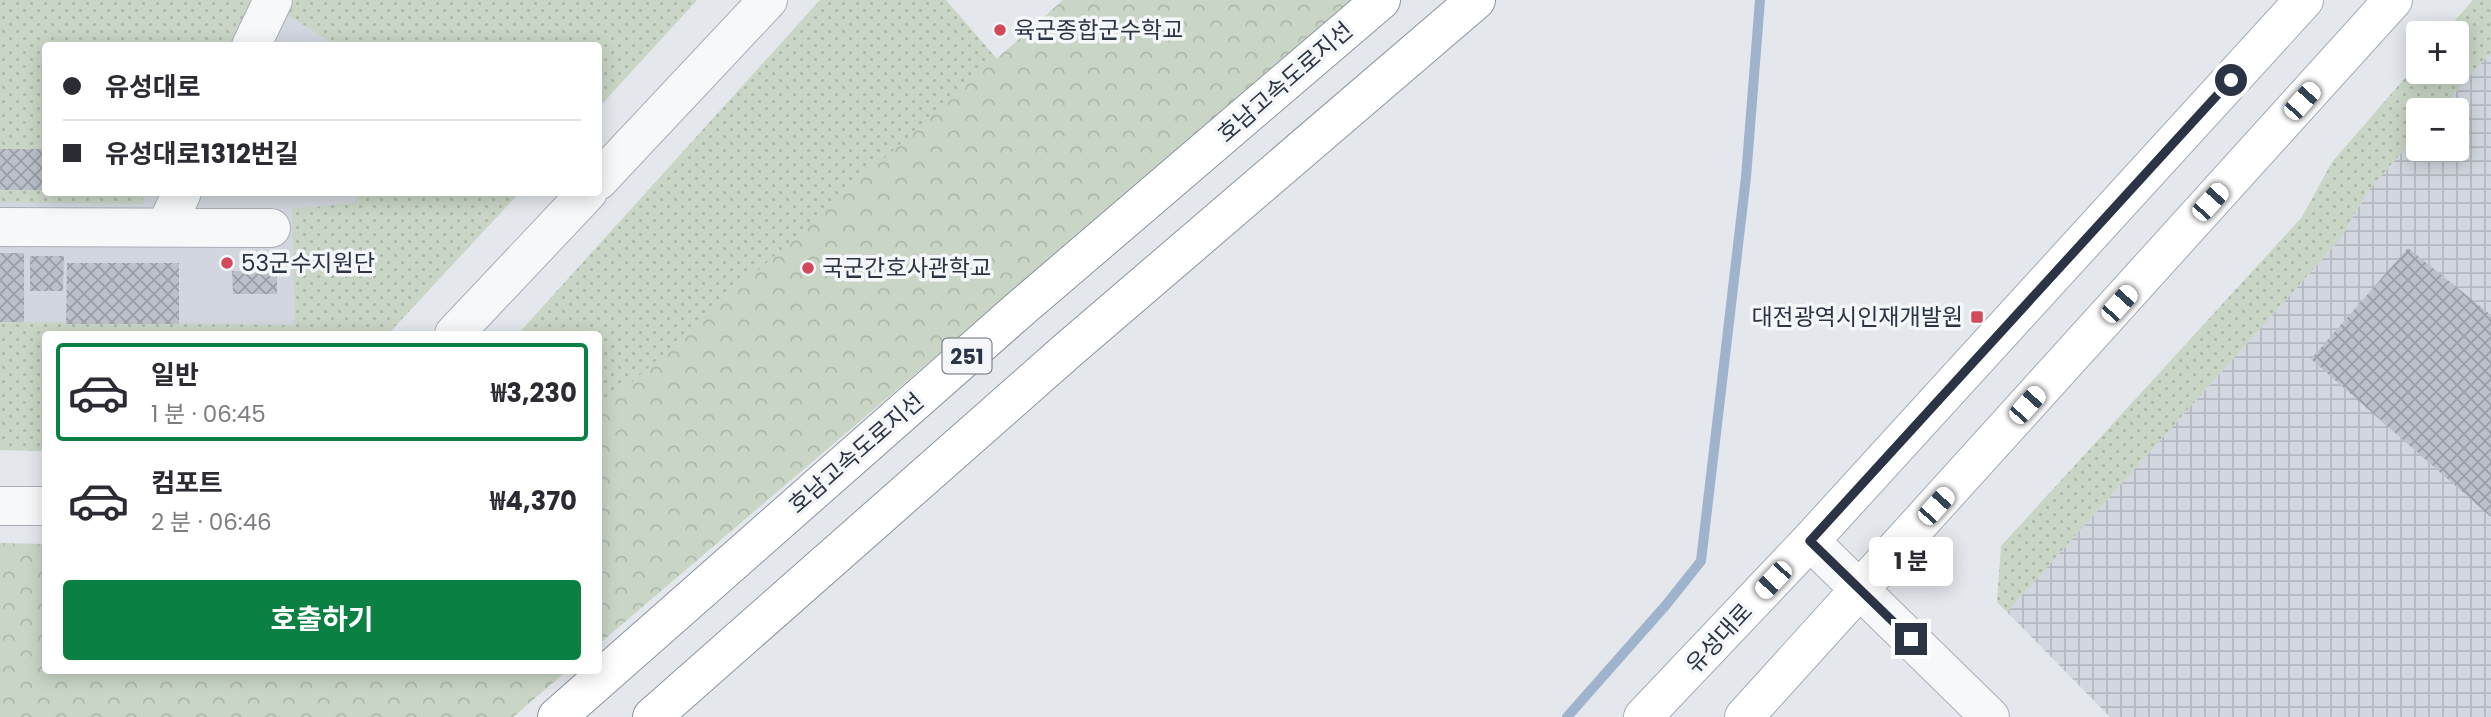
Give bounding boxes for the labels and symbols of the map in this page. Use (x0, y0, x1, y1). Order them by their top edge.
place label: 육군종합군수학교 (1014, 14, 1183, 46)
street label: 호남고속도로지선 (1211, 14, 1359, 150)
marker: 육군종합군수학교 (992, 22, 1008, 38)
route start (2215, 64, 2247, 96)
car (2281, 78, 2324, 124)
car (2189, 179, 2232, 225)
place label: 53군수지원단 (241, 247, 375, 279)
place label: 국군간호사관학교 (822, 252, 991, 284)
marker: 53군수지원단 (219, 255, 235, 271)
marker: 국군간호사관학교 (800, 260, 816, 276)
car (2098, 281, 2141, 327)
place label: 대전광역시인재개발원 (1751, 301, 1963, 333)
marker: 대전광역시인재개발원 (1969, 309, 1985, 325)
road number: 251 (942, 338, 992, 374)
car (2006, 382, 2049, 428)
street label: 호남고속도로지선 (782, 385, 930, 521)
car (1915, 483, 1958, 529)
callout: 1 분 (1869, 538, 1953, 586)
car (1751, 557, 1796, 603)
street label: 유성대로 (1678, 596, 1760, 680)
route end (1895, 623, 1927, 655)

